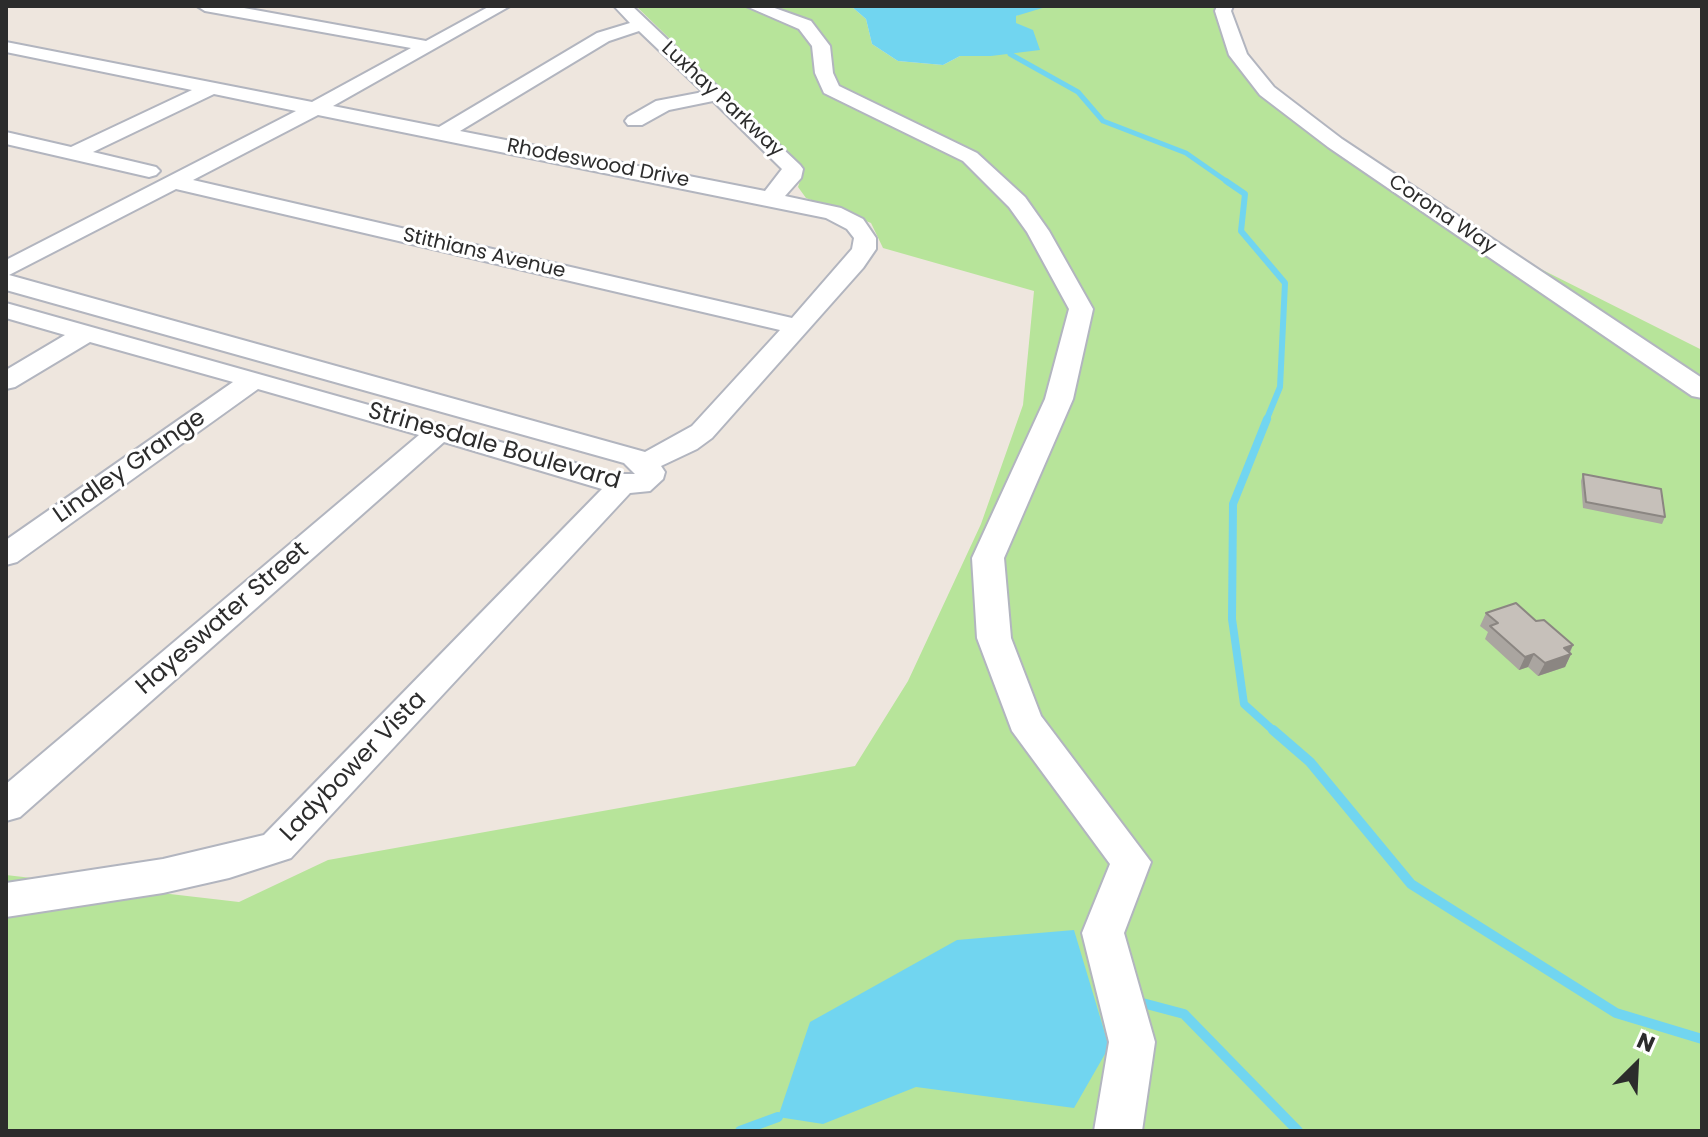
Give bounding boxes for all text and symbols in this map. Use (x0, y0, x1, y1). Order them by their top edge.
street label: Luxhay Parkway (656, 37, 788, 163)
street label: Rhodeswood Drive (505, 135, 691, 193)
street label: Corona Way (1384, 170, 1500, 260)
street label: Stithians Avenue (400, 224, 568, 284)
street label: Strinesdale Boulevard (365, 397, 623, 497)
street label: Lindley Grange (48, 404, 212, 530)
street label: Hayeswater Street (131, 536, 315, 702)
street label: Ladybower Vista (275, 686, 433, 848)
north arrow (1596, 1025, 1676, 1105)
text: N (1632, 1025, 1660, 1060)

